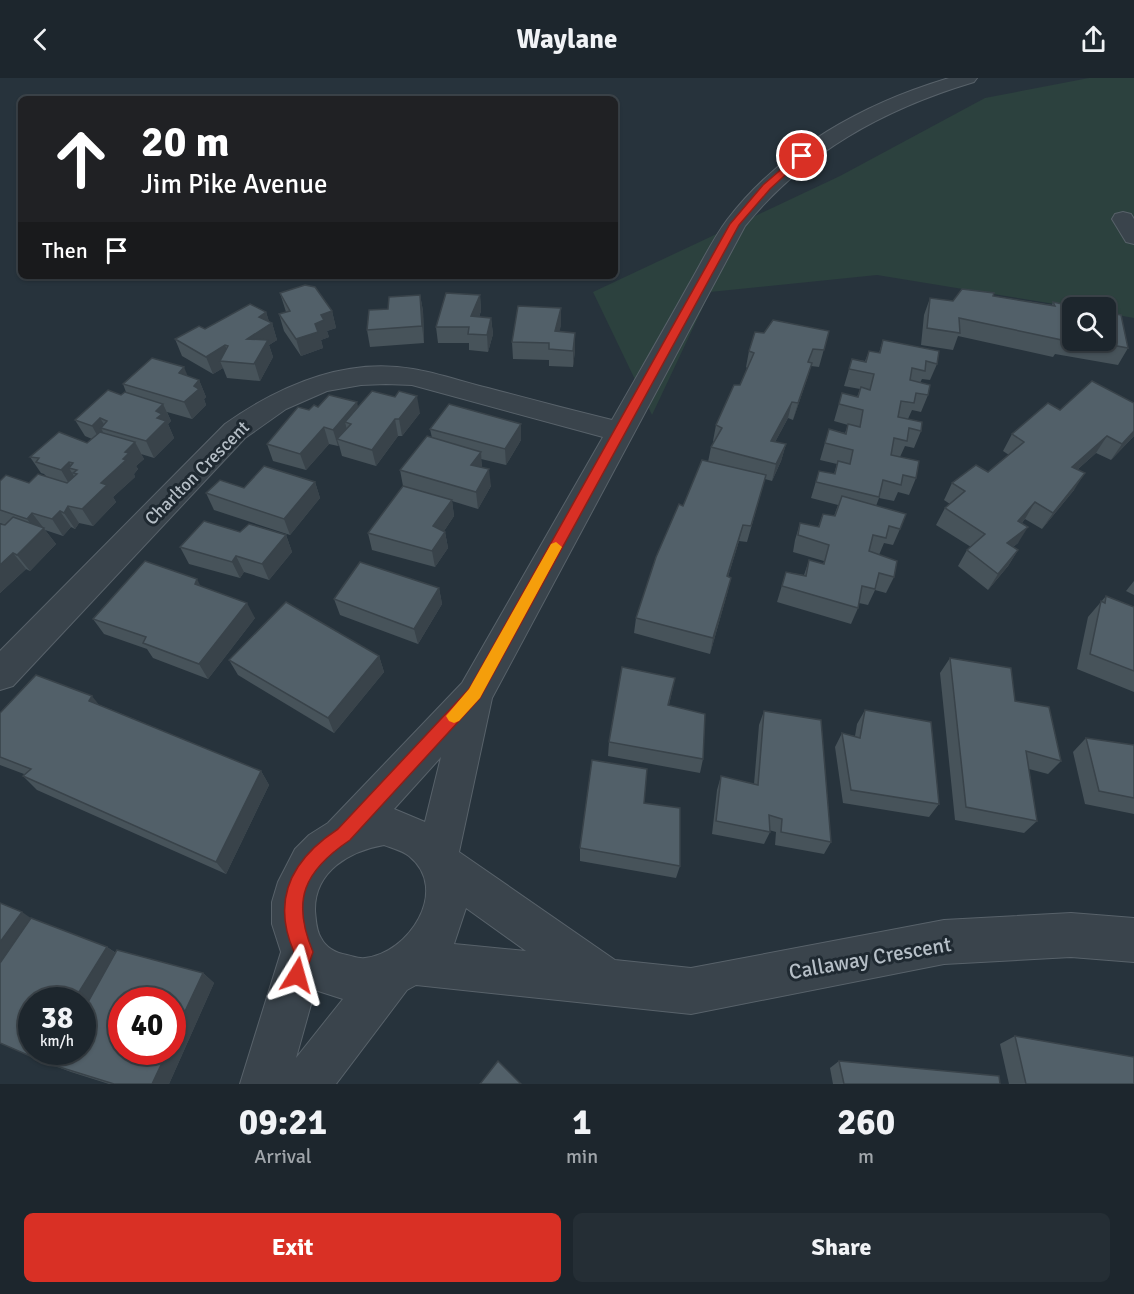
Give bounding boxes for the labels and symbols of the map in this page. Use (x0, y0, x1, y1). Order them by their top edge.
pin (776, 130, 827, 181)
street label: Charlton Crescent (140, 416, 254, 530)
street label: Callaway Crescent (787, 931, 953, 985)
position arrow (265, 943, 329, 1007)
speed limit sign: 40 (108, 987, 186, 1065)

